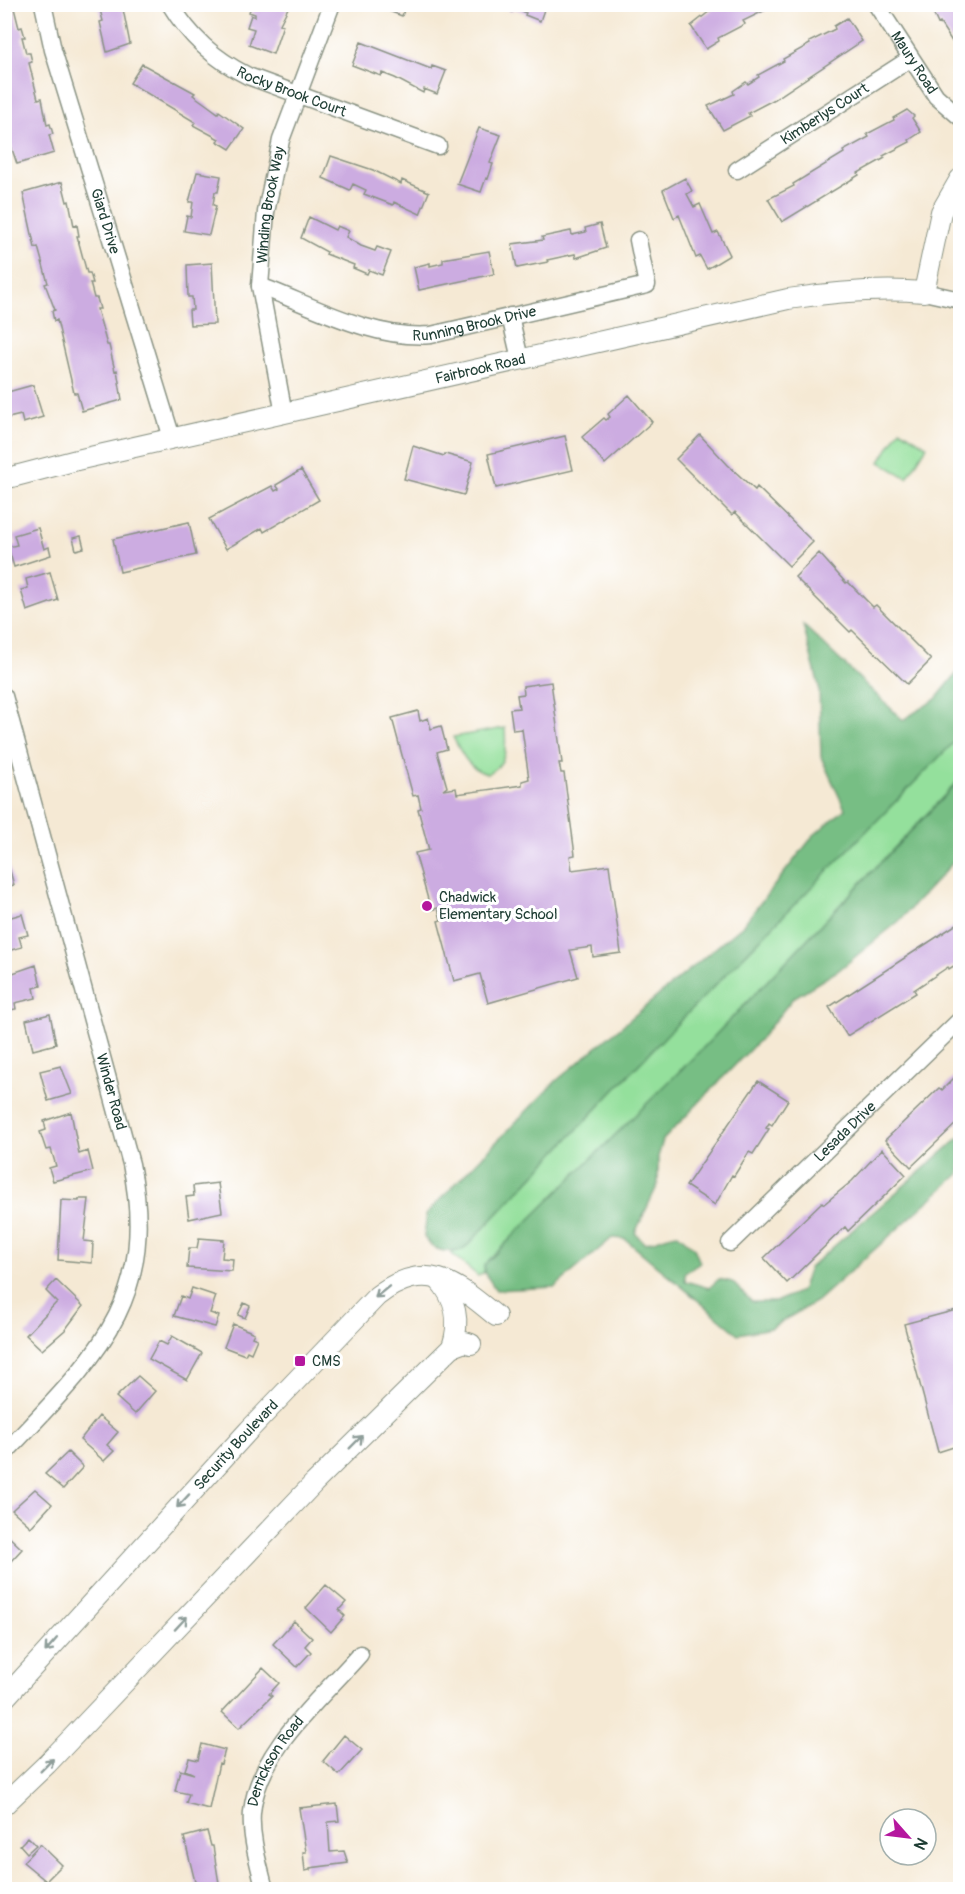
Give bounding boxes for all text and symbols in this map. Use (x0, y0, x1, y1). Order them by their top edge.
street label: Maury Road (887, 28, 942, 98)
street label: Rocky Brook Court (233, 62, 350, 121)
street label: Kimberlys Court (777, 78, 873, 149)
street label: Winding Brook Way (252, 144, 289, 264)
street label: Giard Drive (87, 186, 125, 257)
street label: Running Brook Drive (412, 301, 539, 345)
street label: Fairbrook Road (433, 349, 527, 388)
place label: Chadwick Elementary School (439, 888, 558, 924)
marker: Chadwick Elementary School (420, 899, 434, 913)
street label: Winder Road (92, 1051, 131, 1132)
street label: Lesada Drive (810, 1097, 880, 1166)
one-way arrow (375, 1285, 391, 1298)
place label: CMS (312, 1352, 341, 1371)
marker: CMS (293, 1354, 307, 1368)
street label: Security Boulevard (189, 1396, 282, 1494)
one-way arrow (348, 1435, 363, 1449)
one-way arrow (176, 1494, 190, 1509)
one-way arrow (174, 1616, 188, 1631)
one-way arrow (45, 1637, 58, 1653)
street label: Derrickson Road (243, 1712, 308, 1808)
one-way arrow (39, 1757, 54, 1772)
north arrow (878, 1807, 938, 1867)
text: N (909, 1834, 932, 1853)

